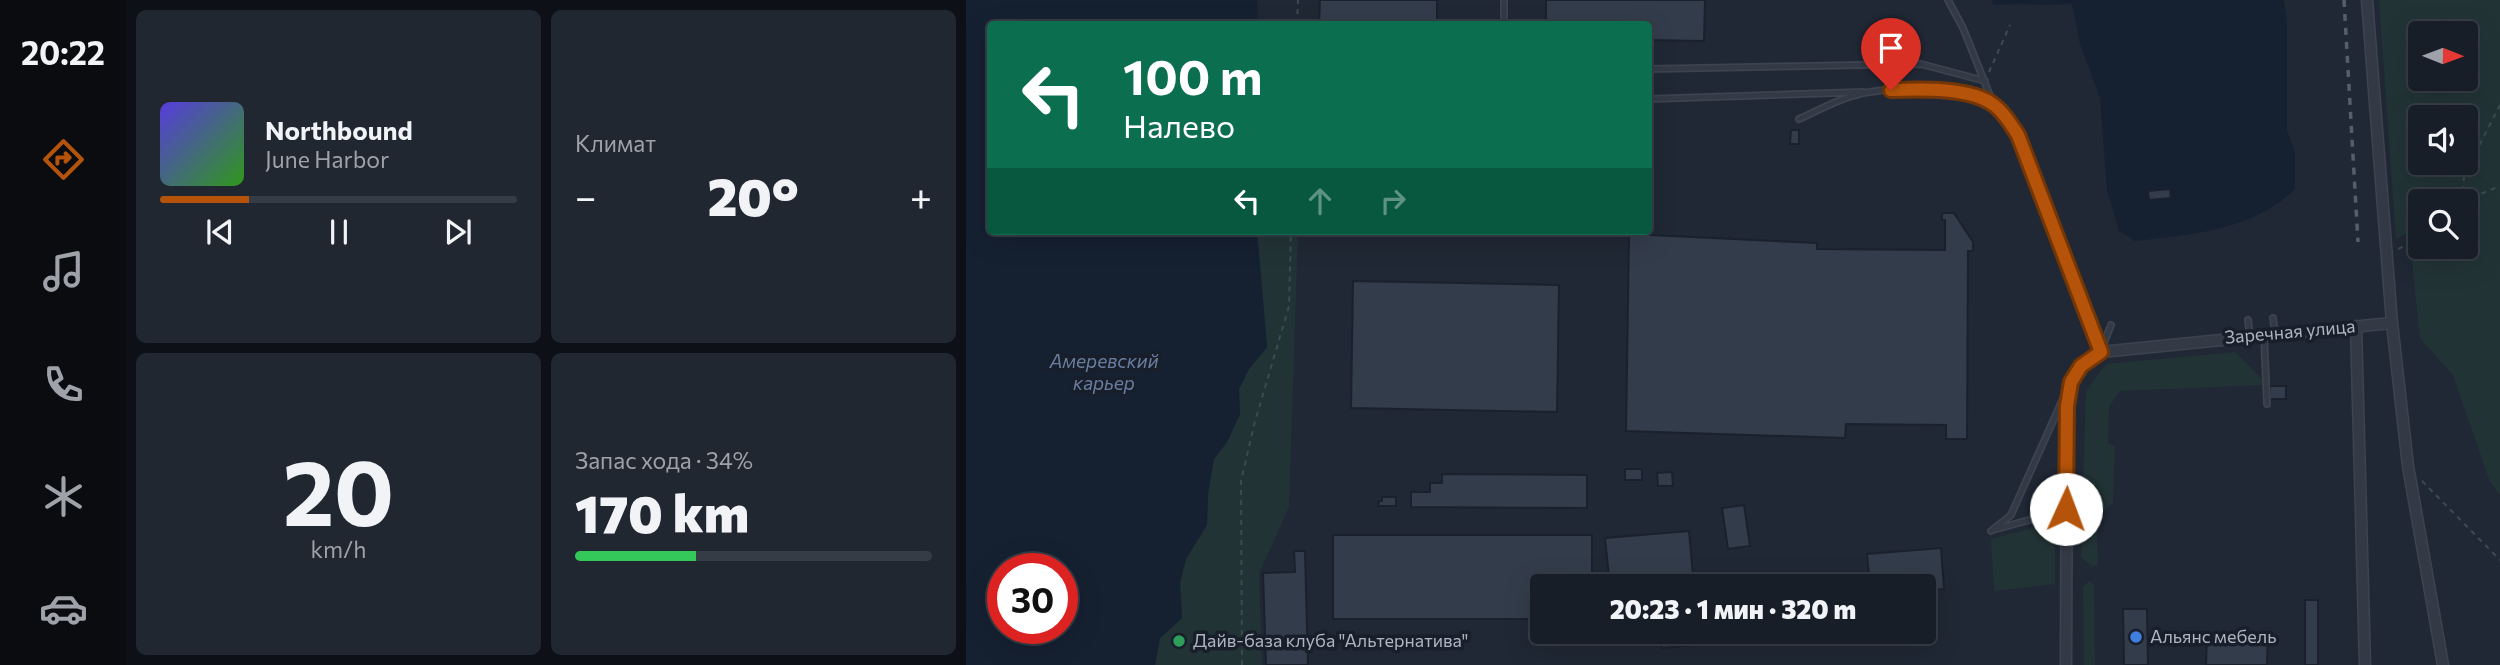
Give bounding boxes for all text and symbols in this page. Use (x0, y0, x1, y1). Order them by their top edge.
pin (1861, 18, 1921, 90)
north arrow (2408, 21, 2478, 91)
map controls (2408, 21, 2478, 259)
icon: arrive (1872, 29, 1910, 67)
text: 20:22 (21, 32, 105, 72)
text: 100 m (1123, 45, 1262, 105)
icon: left (1008, 49, 1099, 140)
text: Налево (1123, 105, 1235, 145)
button: sound (2408, 105, 2478, 175)
text: Northbound (265, 114, 413, 145)
text: Климат (575, 129, 656, 157)
icon: directions (39, 135, 88, 184)
text: June Harbor (265, 145, 389, 173)
text: 20° (707, 163, 799, 227)
text: − (575, 172, 597, 219)
text: + (910, 172, 932, 219)
icon: left (1228, 182, 1266, 220)
icon: ahead (1301, 182, 1339, 220)
icon: right (1374, 182, 1412, 220)
button: search (2408, 189, 2478, 259)
icon: previous (201, 213, 239, 251)
icon: pause (320, 213, 358, 251)
icon: next (439, 213, 477, 251)
icon: music (39, 247, 88, 296)
street label: Заречная улица (2224, 314, 2356, 348)
water label: Амеревский карьер (1048, 349, 1159, 394)
icon: phone (39, 360, 88, 409)
text: 20 (283, 433, 394, 545)
text: Запас хода · 34% (575, 446, 753, 474)
icon: climate (39, 472, 88, 521)
position arrow (2029, 472, 2103, 546)
text: 170 km (575, 480, 749, 544)
text: km/h (311, 535, 366, 563)
speed limit sign: 30 (987, 553, 1078, 644)
icon: car (39, 584, 88, 633)
text: 20:23 · 1 мин · 320 m (1610, 593, 1856, 624)
place label: Альянс мебель (2150, 625, 2276, 647)
place label: Дайв-база клуба "Альтернатива" (1193, 629, 1469, 651)
marker: Альянс мебель (2128, 629, 2144, 645)
marker: Дайв-база клуба "Альтернатива" (1171, 633, 1187, 649)

